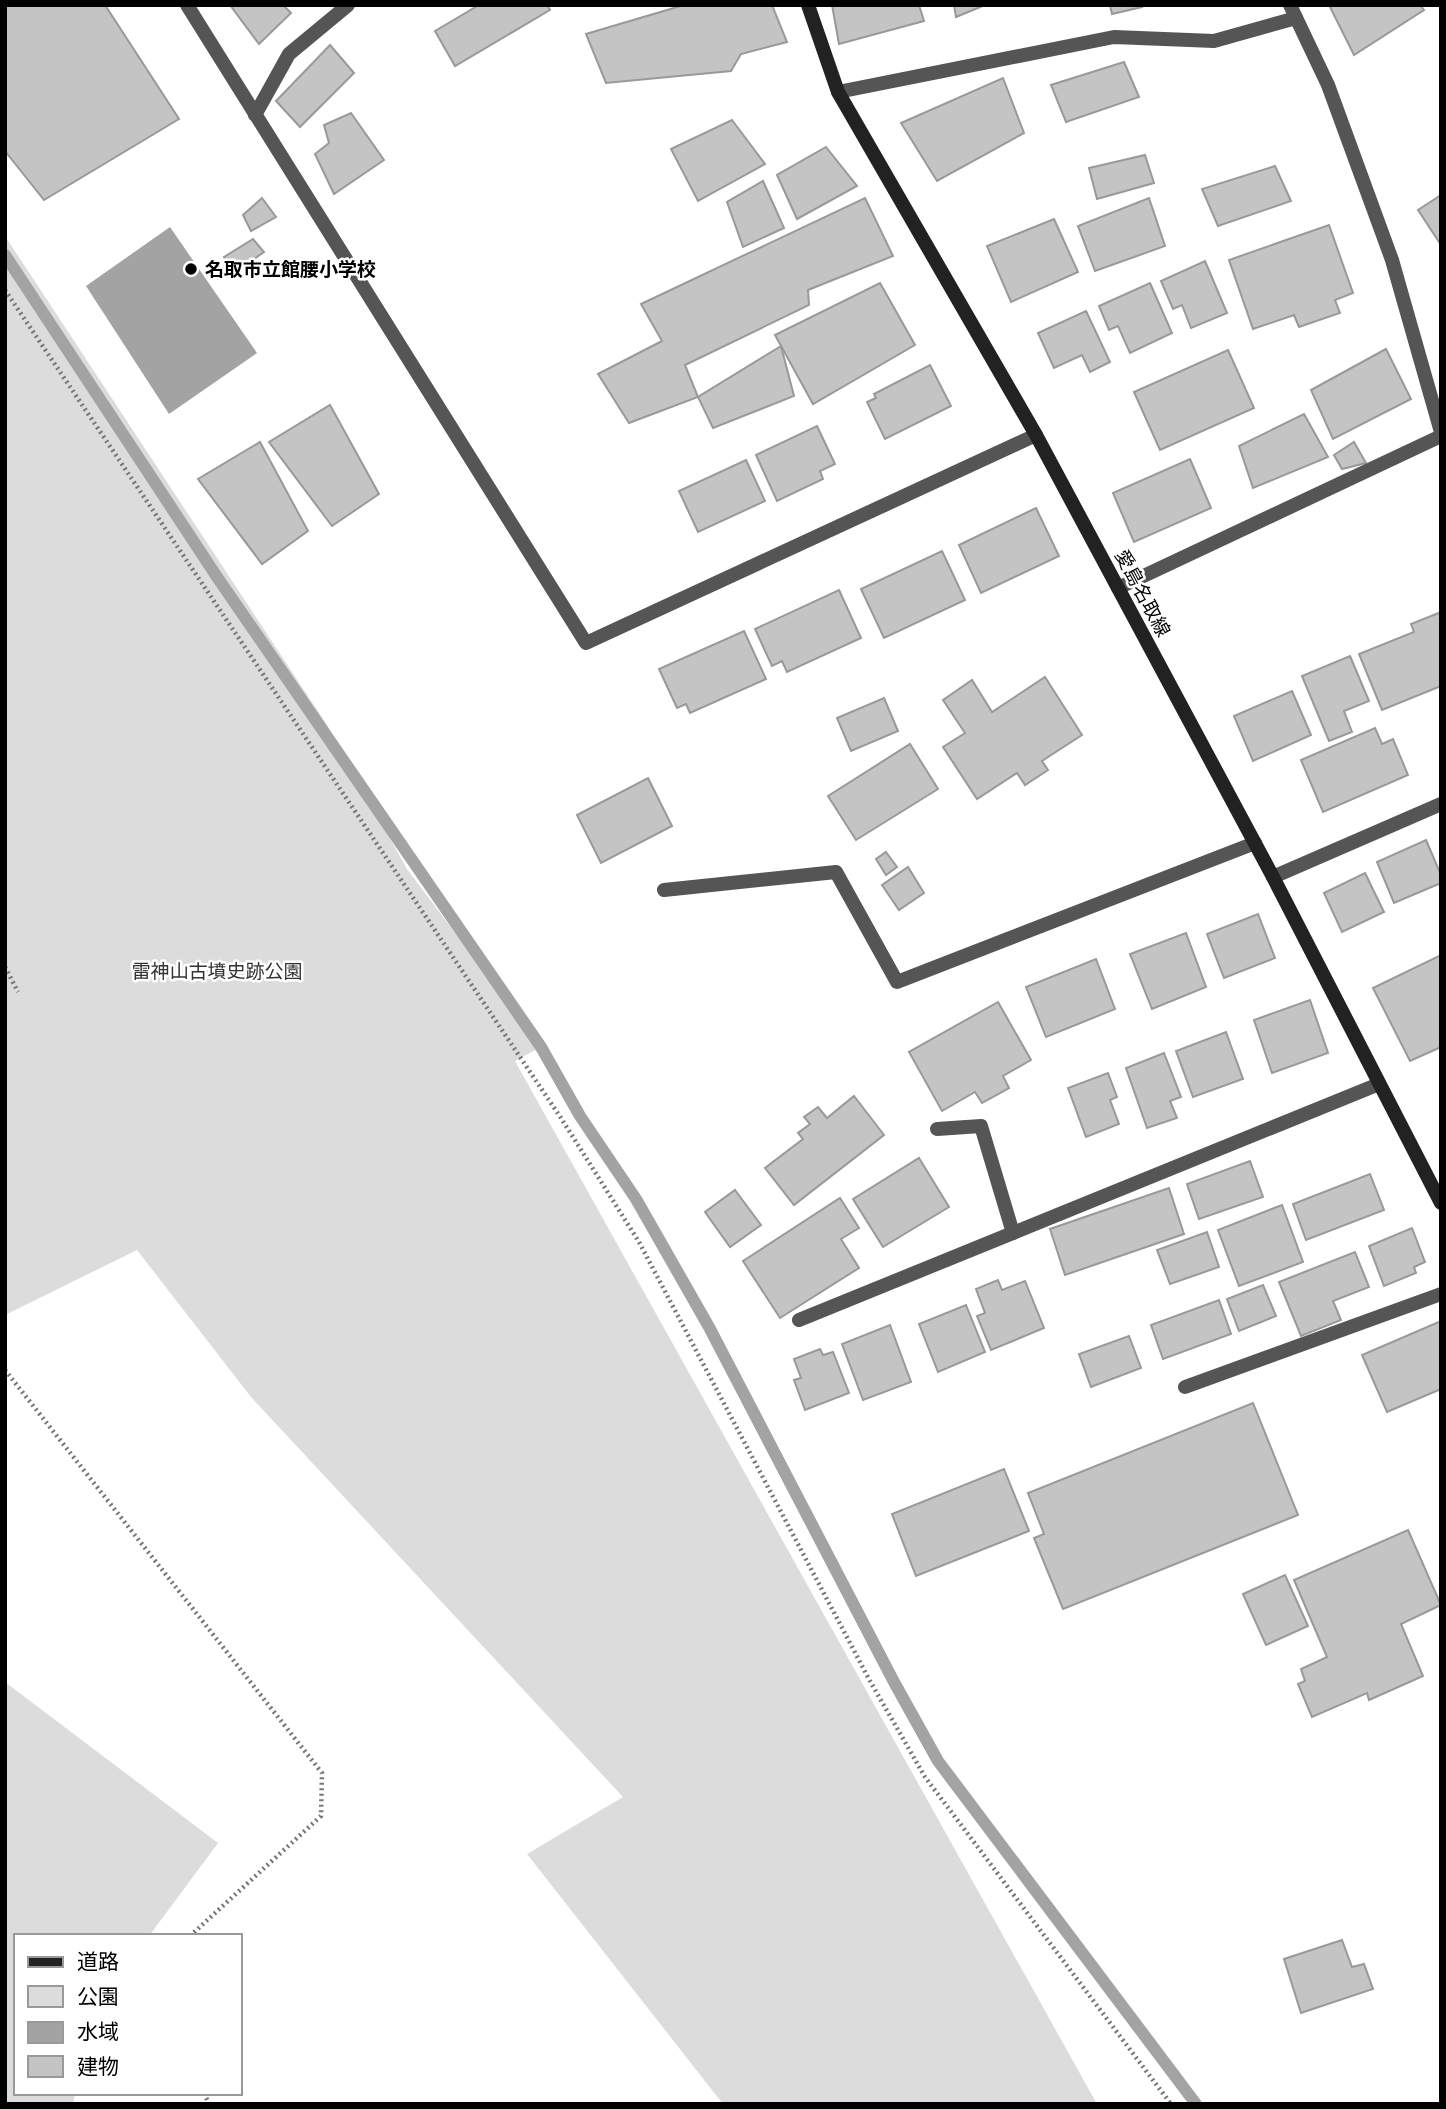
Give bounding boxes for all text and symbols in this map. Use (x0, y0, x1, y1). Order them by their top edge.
place label: 名取市立館腰小学校 (205, 258, 376, 281)
marker: 名取市立館腰小学校 (183, 261, 199, 277)
street label: 愛島名取線 (1110, 546, 1175, 641)
park label: 雷神山古墳史跡公園 (131, 960, 303, 983)
legend (14, 1934, 242, 2095)
text: 道路 (77, 1950, 119, 1974)
text: 公園 (77, 1985, 119, 2009)
text: 水域 (77, 2020, 119, 2044)
text: 建物 (77, 2055, 119, 2079)

